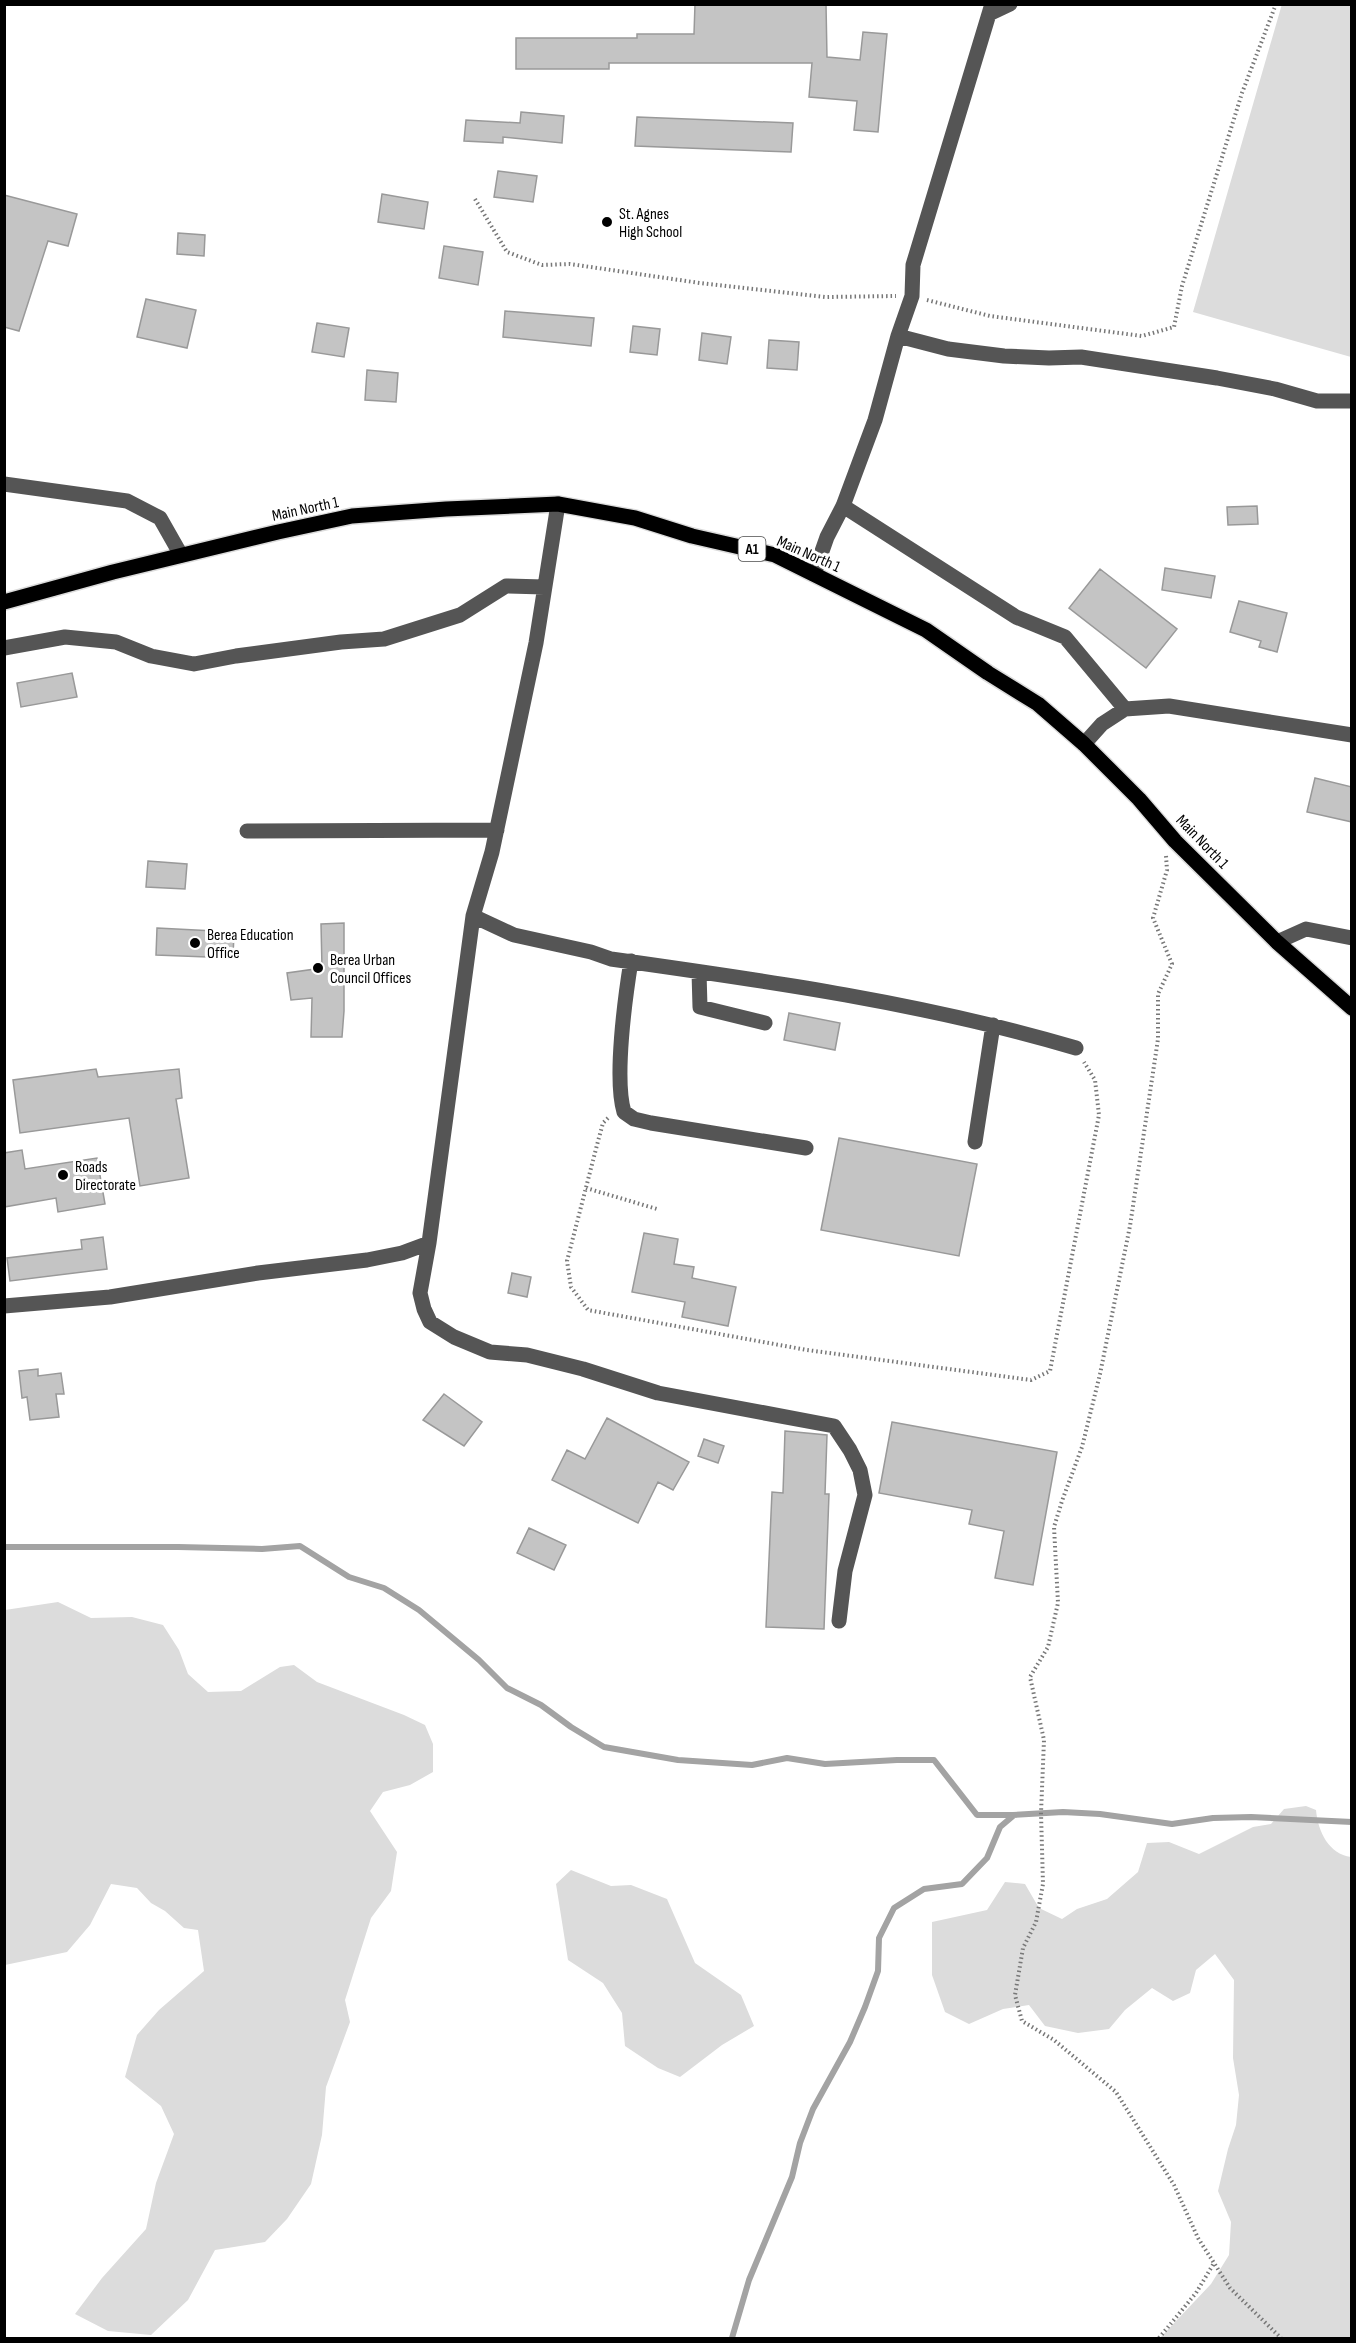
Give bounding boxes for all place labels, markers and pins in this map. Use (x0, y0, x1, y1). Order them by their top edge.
place label: St. Agnes High School (619, 205, 682, 242)
marker: St. Agnes High School (600, 215, 614, 229)
place label: Berea Education Office (207, 926, 294, 963)
marker: Berea Education Office (188, 936, 202, 950)
place label: Berea Urban Council Offices (330, 951, 411, 988)
marker: Berea Urban Council Offices (311, 961, 325, 975)
place label: Roads Directorate (75, 1158, 136, 1195)
marker: Roads Directorate (56, 1168, 70, 1182)

